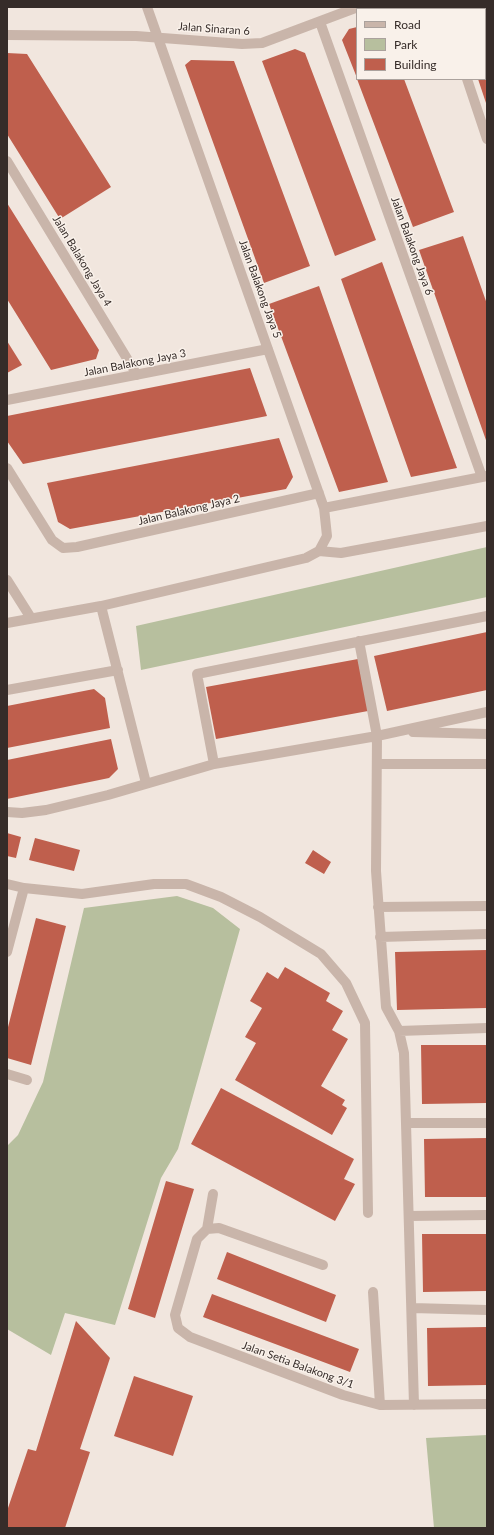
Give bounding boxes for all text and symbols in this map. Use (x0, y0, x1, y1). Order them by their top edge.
legend (356, 8, 486, 80)
text: Road (394, 17, 421, 32)
street label: Jalan Sinaran 6 (178, 20, 250, 38)
text: Park (394, 37, 417, 52)
text: Building (394, 57, 437, 72)
street label: Jalan Balakong Jaya 6 (388, 195, 436, 297)
street label: Jalan Balakong Jaya 4 (50, 213, 114, 309)
street label: Jalan Balakong Jaya 5 (236, 238, 284, 340)
street label: Jalan Balakong Jaya 3 (83, 347, 187, 379)
street label: Jalan Balakong Jaya 2 (137, 492, 241, 528)
street label: Jalan Setia Balakong 3/1 (240, 1339, 356, 1391)

